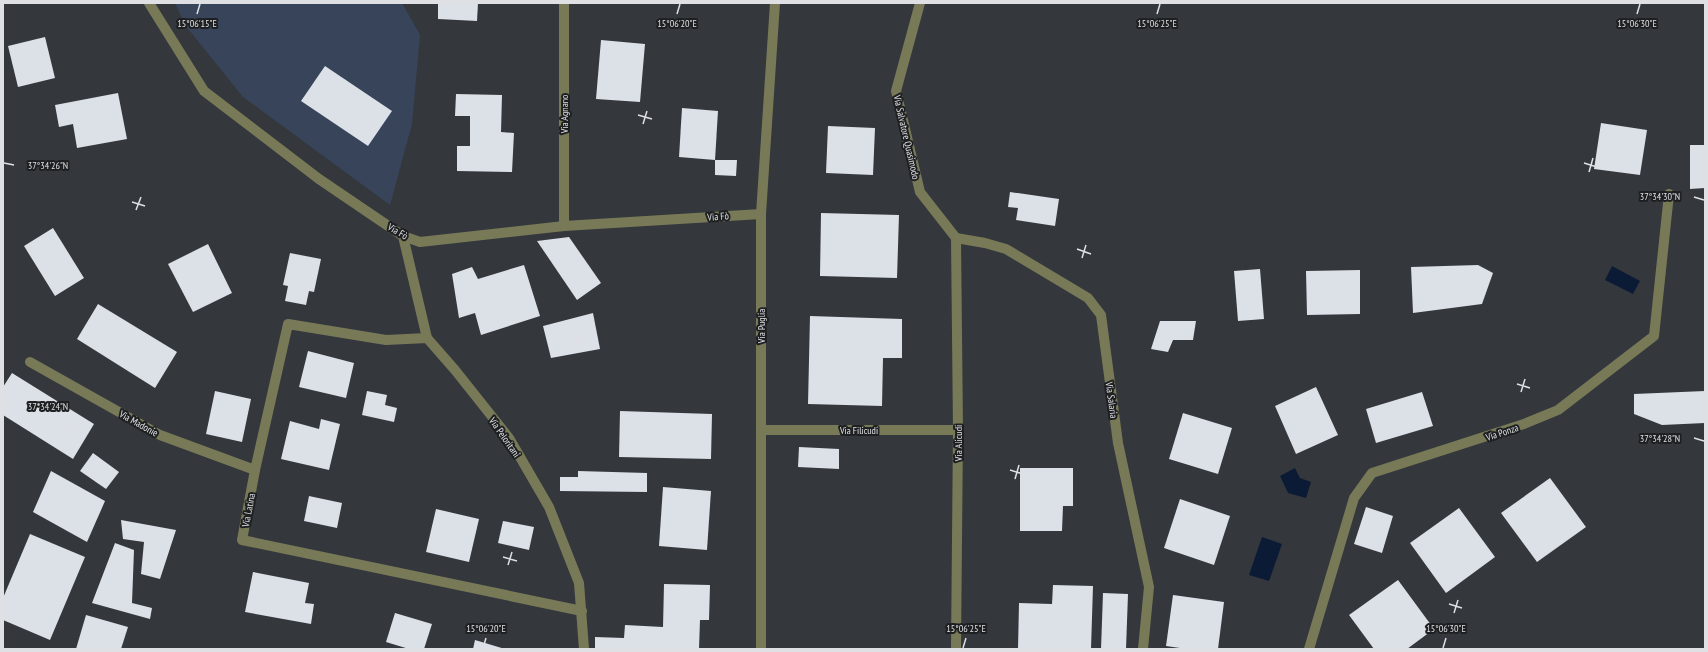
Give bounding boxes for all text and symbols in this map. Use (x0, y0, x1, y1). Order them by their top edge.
text: 15°06'15"E (177, 17, 217, 30)
text: 15°06'20"E (657, 17, 697, 30)
text: 15°06'25"E (1137, 17, 1177, 30)
text: 15°06'30"E (1617, 17, 1657, 30)
street label: Via Salvatore Quasimodo (890, 93, 923, 181)
street label: Via Agnano (558, 95, 571, 134)
text: 37°34'26"N (28, 159, 68, 172)
text: 37°34'30"N (1640, 190, 1680, 203)
street label: Via Fò (706, 209, 729, 224)
street label: Via Fò (384, 220, 410, 242)
street label: Via Puglia (755, 309, 768, 344)
street label: Via Salaria (1102, 380, 1120, 419)
text: 37°34'24"N (28, 400, 68, 413)
street label: Via Madonie (116, 407, 161, 439)
street label: Via Peloritani (485, 414, 523, 460)
street label: Via Ponza (1483, 421, 1520, 444)
street label: Via Filicudi (839, 424, 878, 437)
street label: Via Alicudi (952, 425, 965, 462)
text: 37°34'28"N (1640, 432, 1680, 445)
street label: Via Latina (239, 492, 258, 529)
text: 15°06'20"E (466, 622, 506, 635)
text: 15°06'25"E (946, 622, 986, 635)
text: 15°06'30"E (1426, 622, 1466, 635)

